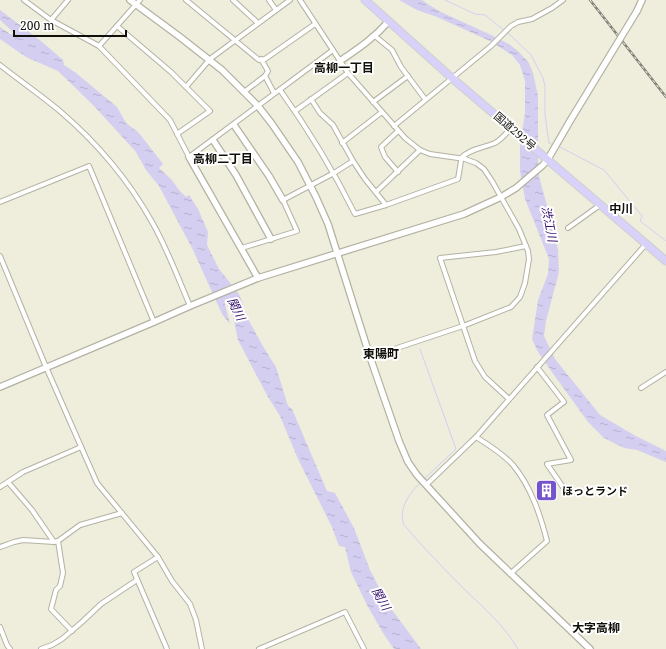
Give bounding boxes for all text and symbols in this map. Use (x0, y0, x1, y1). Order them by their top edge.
scale bar (14, 12, 126, 38)
text: 200 m (20, 17, 55, 34)
district label: 高柳一丁目 (314, 59, 374, 76)
street label: 国道292号 (491, 108, 540, 153)
district label: 高柳二丁目 (193, 150, 253, 167)
district label: 中川 (609, 200, 633, 217)
water label: 渋江川 (538, 205, 562, 245)
water label: 関川 (224, 294, 250, 325)
district label: 東陽町 (363, 345, 399, 362)
building icon: ほっとランド (534, 478, 560, 504)
place label: ほっとランド (562, 483, 628, 498)
water label: 関川 (368, 584, 396, 615)
district label: 大字高柳 (572, 619, 620, 636)

